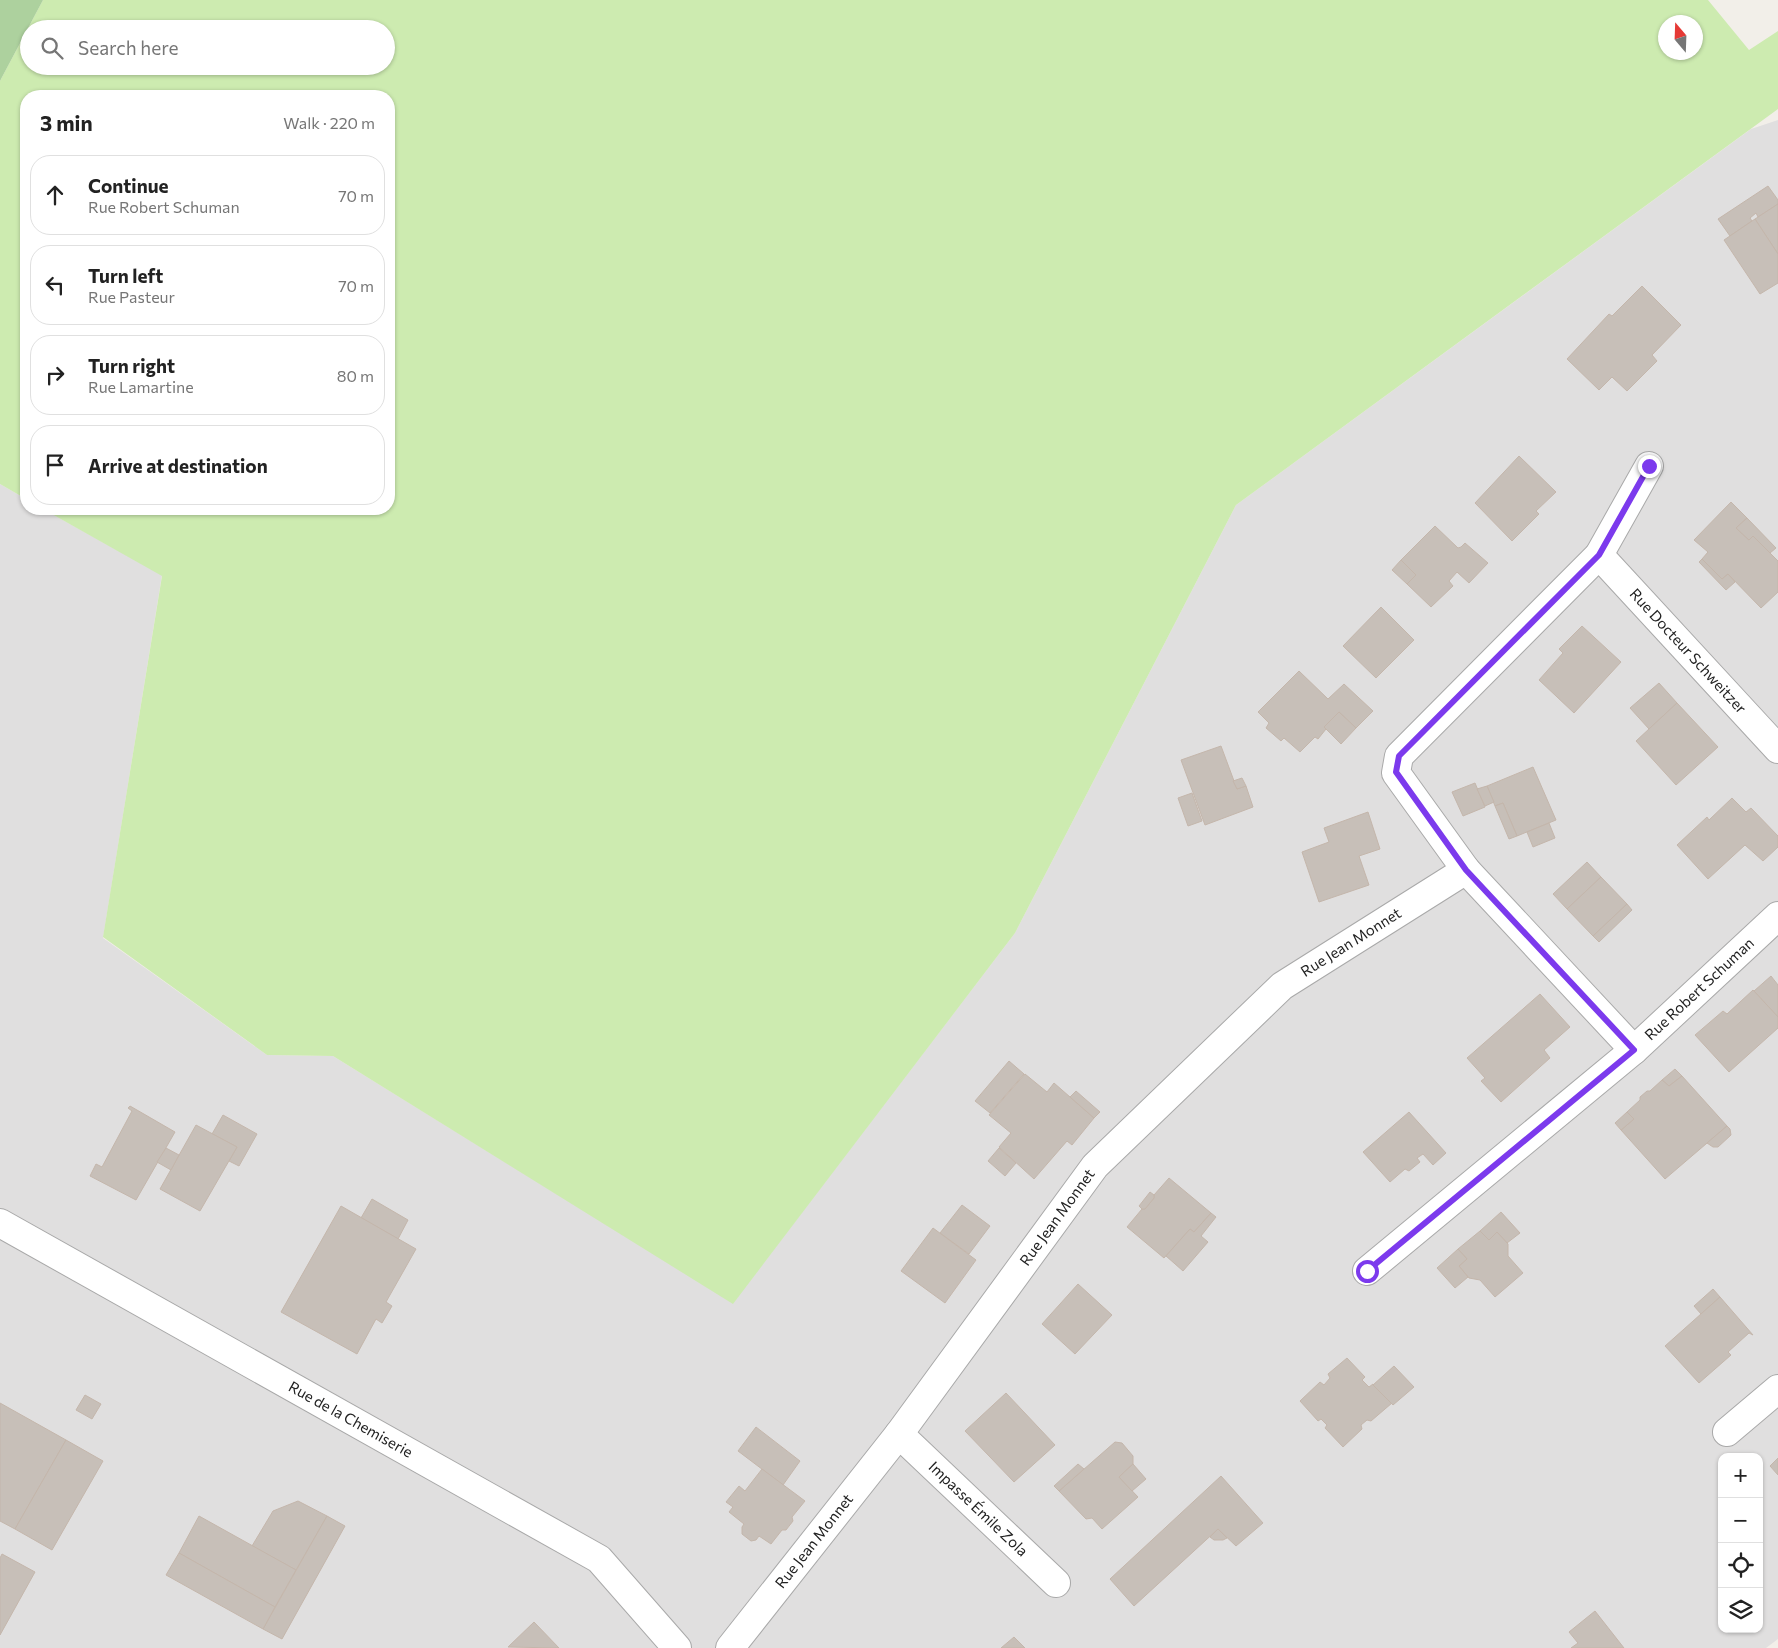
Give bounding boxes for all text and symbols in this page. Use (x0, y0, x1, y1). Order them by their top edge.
north arrow (1658, 15, 1703, 60)
search box (20, 20, 395, 75)
icon: search (38, 34, 66, 62)
text: Search here (78, 36, 178, 59)
text: 3 min (40, 110, 93, 135)
text: Walk · 220 m (283, 113, 375, 132)
text: Continue (88, 174, 168, 197)
icon: ahead (41, 181, 69, 209)
text: 70 m (338, 186, 374, 205)
text: Rue Robert Schuman (88, 197, 240, 216)
text: Turn left (88, 264, 163, 287)
icon: left (41, 271, 69, 299)
text: 70 m (338, 276, 374, 295)
text: Rue Pasteur (88, 287, 175, 306)
text: Turn right (88, 354, 175, 377)
icon: right (41, 361, 69, 389)
text: 80 m (337, 366, 374, 385)
text: Rue Lamartine (88, 377, 194, 396)
icon: arrive (41, 451, 69, 479)
text: Arrive at destination (88, 454, 268, 477)
route end (1638, 455, 1661, 478)
street label: Rue Docteur Schweitzer (1626, 584, 1751, 717)
street label: Rue Jean Monnet (1297, 903, 1404, 980)
street label: Rue Robert Schuman (1641, 933, 1757, 1043)
street label: Rue Jean Monnet (1015, 1165, 1098, 1269)
route start (1356, 1260, 1379, 1283)
street label: Rue de la Chemiserie (286, 1377, 416, 1461)
map controls (1718, 1453, 1763, 1633)
button: + (1718, 1453, 1763, 1498)
street label: Impasse Émile Zola (926, 1457, 1032, 1559)
street label: Rue Jean Monnet (771, 1490, 856, 1591)
button: − (1718, 1498, 1763, 1543)
button: locate (1718, 1543, 1763, 1588)
button: layers (1718, 1588, 1763, 1633)

